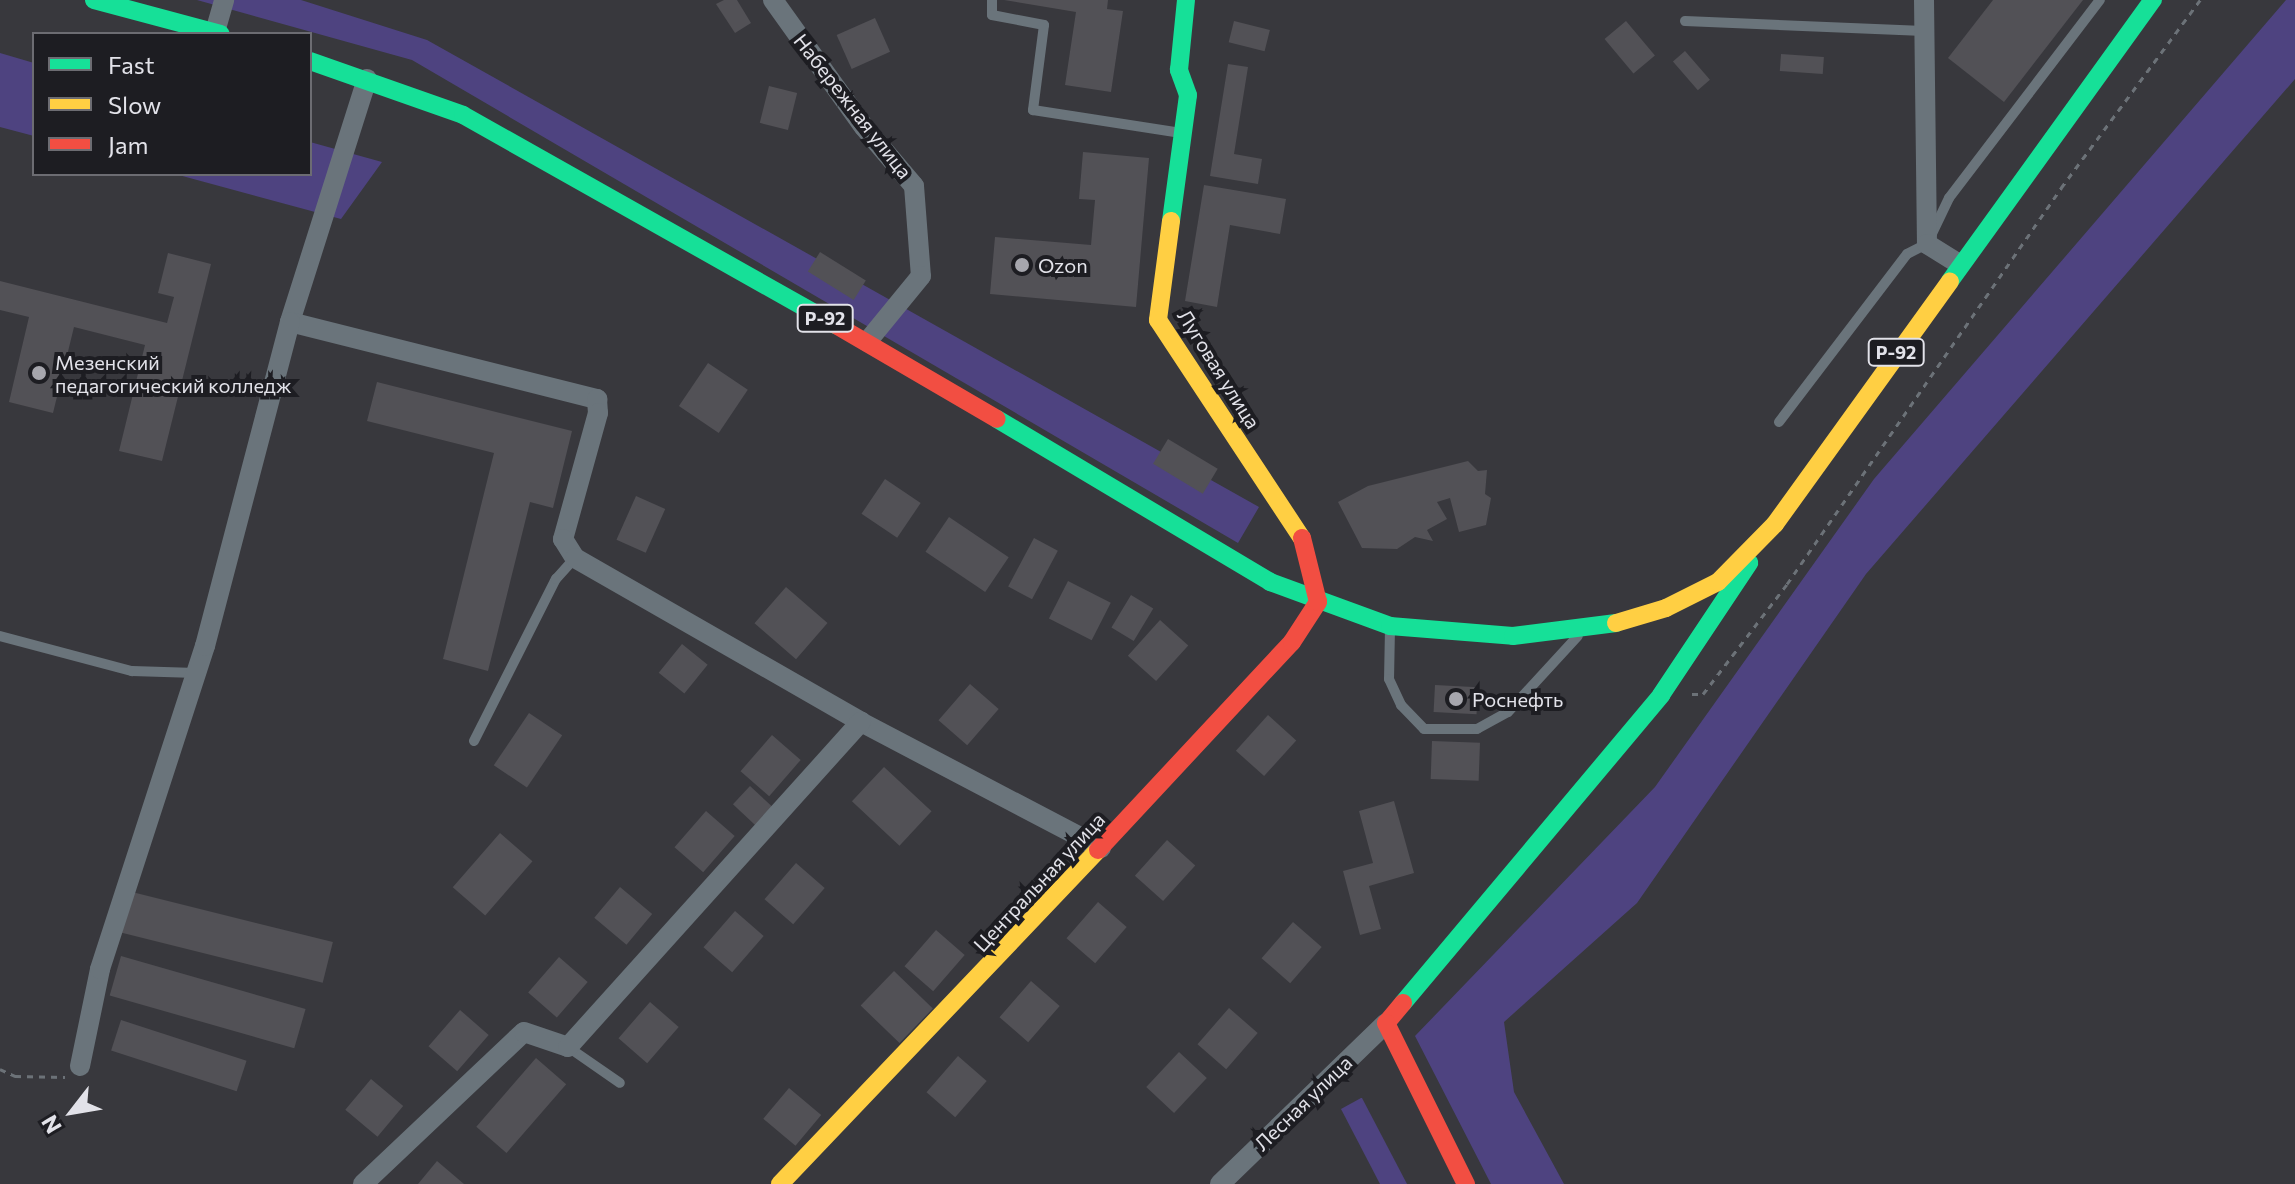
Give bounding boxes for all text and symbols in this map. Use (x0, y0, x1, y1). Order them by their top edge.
street label: Набережная улица (789, 29, 917, 183)
legend (32, 32, 312, 176)
text: Fast (108, 50, 155, 79)
text: Slow (108, 90, 161, 119)
text: Jam (108, 130, 148, 159)
place label: Ozon (1038, 253, 1088, 277)
marker: Ozon (1013, 256, 1031, 274)
road number: Р-92 (795, 304, 855, 332)
street label: Луговая улица (1173, 305, 1265, 433)
road number: Р-92 (1866, 338, 1926, 366)
place label: Мезенский педагогический колледж (55, 350, 292, 397)
marker: Мезенский педагогический колледж (30, 364, 48, 382)
place label: Роснефть (1472, 687, 1563, 711)
marker: Роснефть (1447, 690, 1465, 708)
street label: Центральная улица (968, 808, 1110, 956)
street label: Лесная улица (1249, 1051, 1357, 1155)
north arrow (32, 1072, 112, 1152)
text: N (35, 1111, 67, 1139)

